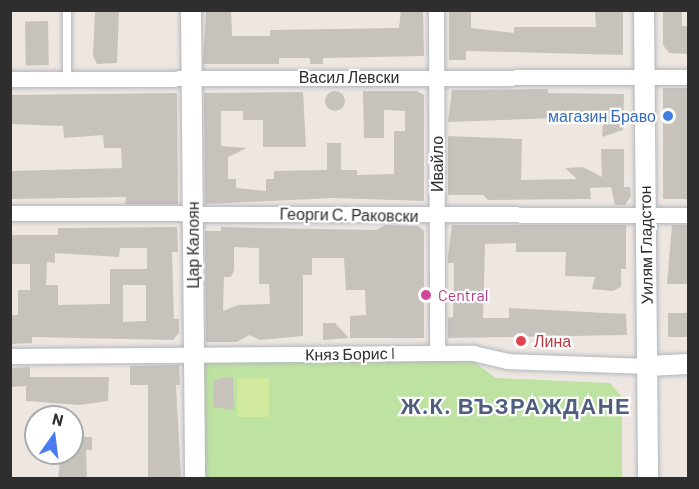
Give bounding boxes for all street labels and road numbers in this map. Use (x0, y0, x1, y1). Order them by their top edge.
street label: Васил Левски (299, 67, 399, 87)
street label: Ивайло (427, 136, 447, 192)
street label: Уилям Гладстон (635, 185, 657, 305)
street label: Цар Калоян (183, 201, 203, 289)
street label: Георги С. Раковски (279, 204, 419, 226)
street label: Княз Борис I (305, 344, 395, 364)

